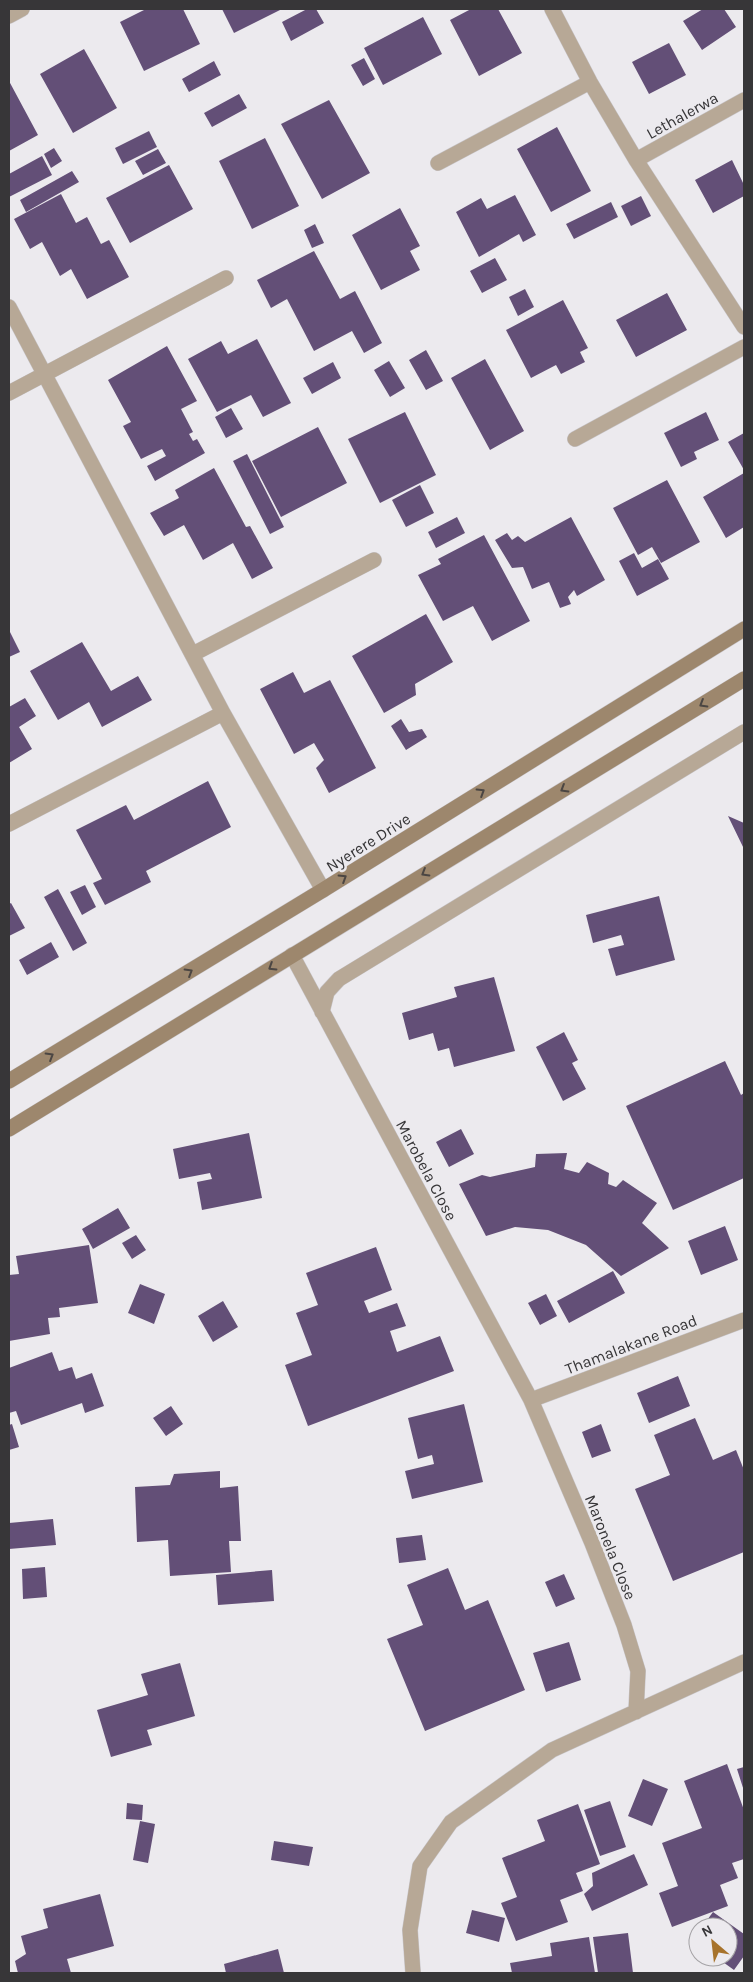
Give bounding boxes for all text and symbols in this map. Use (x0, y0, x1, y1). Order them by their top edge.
street label: Lethalerwa (643, 88, 721, 143)
one-way arrow (699, 698, 708, 707)
one-way arrow (560, 782, 569, 792)
one-way arrow (476, 789, 485, 799)
street label: Nyerere Drive (323, 809, 414, 876)
one-way arrow (422, 867, 431, 877)
one-way arrow (337, 875, 347, 884)
one-way arrow (268, 961, 277, 971)
one-way arrow (184, 968, 193, 978)
one-way arrow (45, 1053, 54, 1063)
street label: Marobela Close (392, 1117, 461, 1224)
street label: Thamalakane Road (562, 1311, 700, 1378)
street label: Maronela Close (581, 1492, 640, 1602)
north arrow (688, 1917, 738, 1967)
text: N (699, 1921, 716, 1941)

